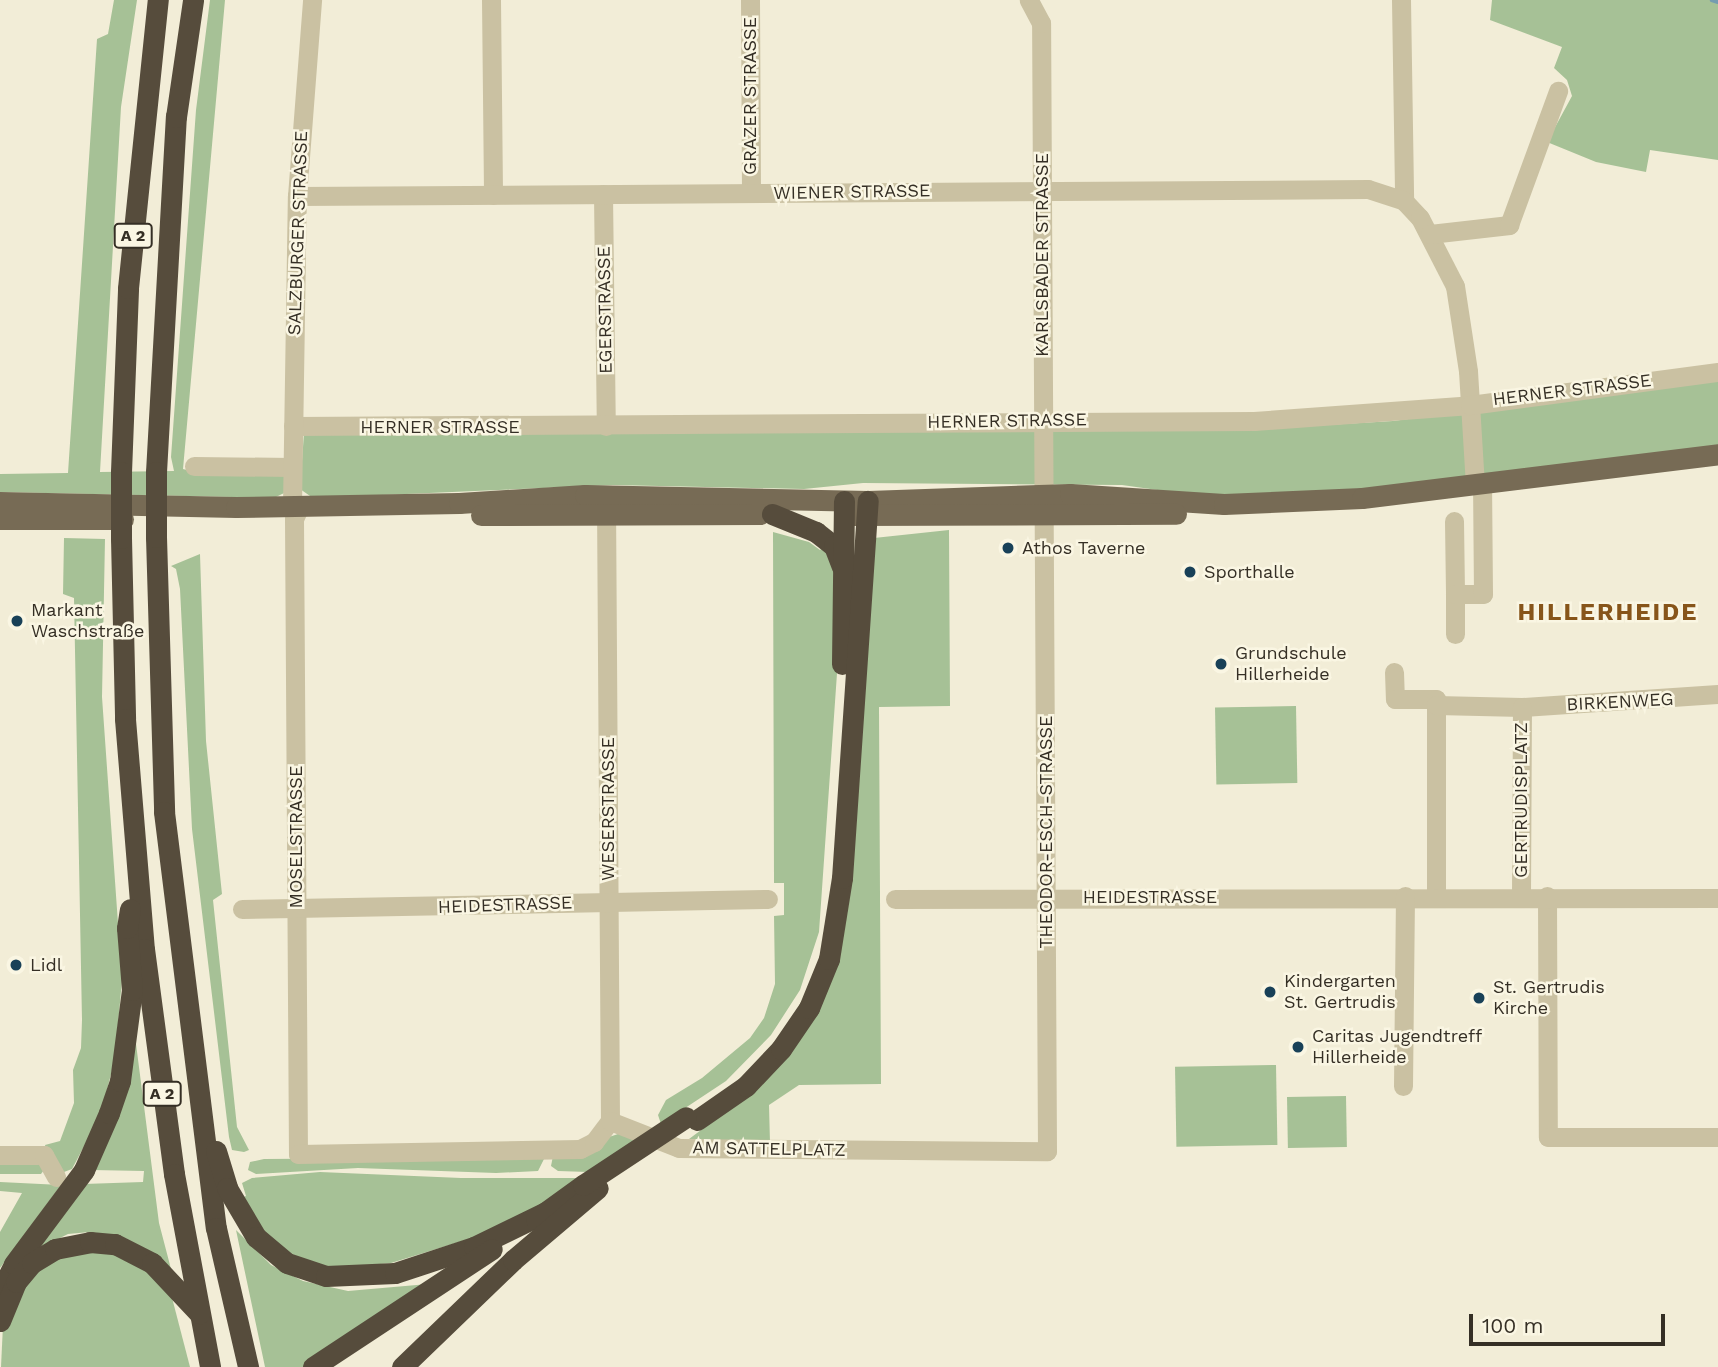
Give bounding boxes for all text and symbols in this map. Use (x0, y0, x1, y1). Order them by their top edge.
street label: GRAZER STRASSE (739, 17, 761, 175)
street label: SALZBURGER STRASSE (284, 130, 312, 336)
street label: KARLSBADER STRASSE (1031, 153, 1053, 357)
street label: WIENER STRASSE (773, 180, 931, 204)
road number: A 2 (112, 224, 154, 248)
street label: EGERSTRASSE (593, 246, 617, 374)
street label: HERNER STRASSE (1491, 370, 1653, 410)
street label: HERNER STRASSE (927, 409, 1087, 433)
street label: HERNER STRASSE (360, 416, 520, 438)
place label: Athos Taverne (1022, 537, 1146, 559)
marker: Athos Taverne (1000, 540, 1016, 556)
place label: Sporthalle (1204, 561, 1295, 583)
marker: Sporthalle (1182, 564, 1198, 580)
district label: HILLERHEIDE (1519, 599, 1697, 627)
place label: Markant Waschstraße (31, 600, 144, 642)
marker: Markant Waschstraße (9, 613, 25, 629)
place label: Grundschule Hillerheide (1235, 643, 1347, 686)
marker: Grundschule Hillerheide (1213, 656, 1229, 672)
street label: BIRKENWEG (1566, 688, 1674, 716)
street label: THEODOR-ESCH-STRASSE (1035, 715, 1057, 949)
street label: GERTRUDISPLATZ (1510, 722, 1532, 878)
street label: WESERSTRASSE (597, 737, 619, 881)
street label: MOSELSTRASSE (285, 766, 307, 908)
street label: HEIDESTRASSE (1083, 886, 1217, 908)
street label: HEIDESTRASSE (437, 892, 573, 918)
place label: Lidl (30, 954, 62, 976)
marker: Lidl (8, 957, 24, 973)
place label: Kindergarten St. Gertrudis (1284, 971, 1396, 1014)
place label: St. Gertrudis Kirche (1493, 977, 1605, 1020)
marker: Kindergarten St. Gertrudis (1262, 984, 1278, 1000)
marker: St. Gertrudis Kirche (1471, 990, 1487, 1006)
place label: Caritas Jugendtreff Hillerheide (1312, 1026, 1483, 1068)
marker: Caritas Jugendtreff Hillerheide (1290, 1039, 1306, 1055)
road number: A 2 (141, 1082, 183, 1106)
street label: AM SATTELPLATZ (692, 1137, 846, 1161)
scale bar (1473, 1300, 1669, 1344)
text: 100 m (1482, 1313, 1544, 1338)

